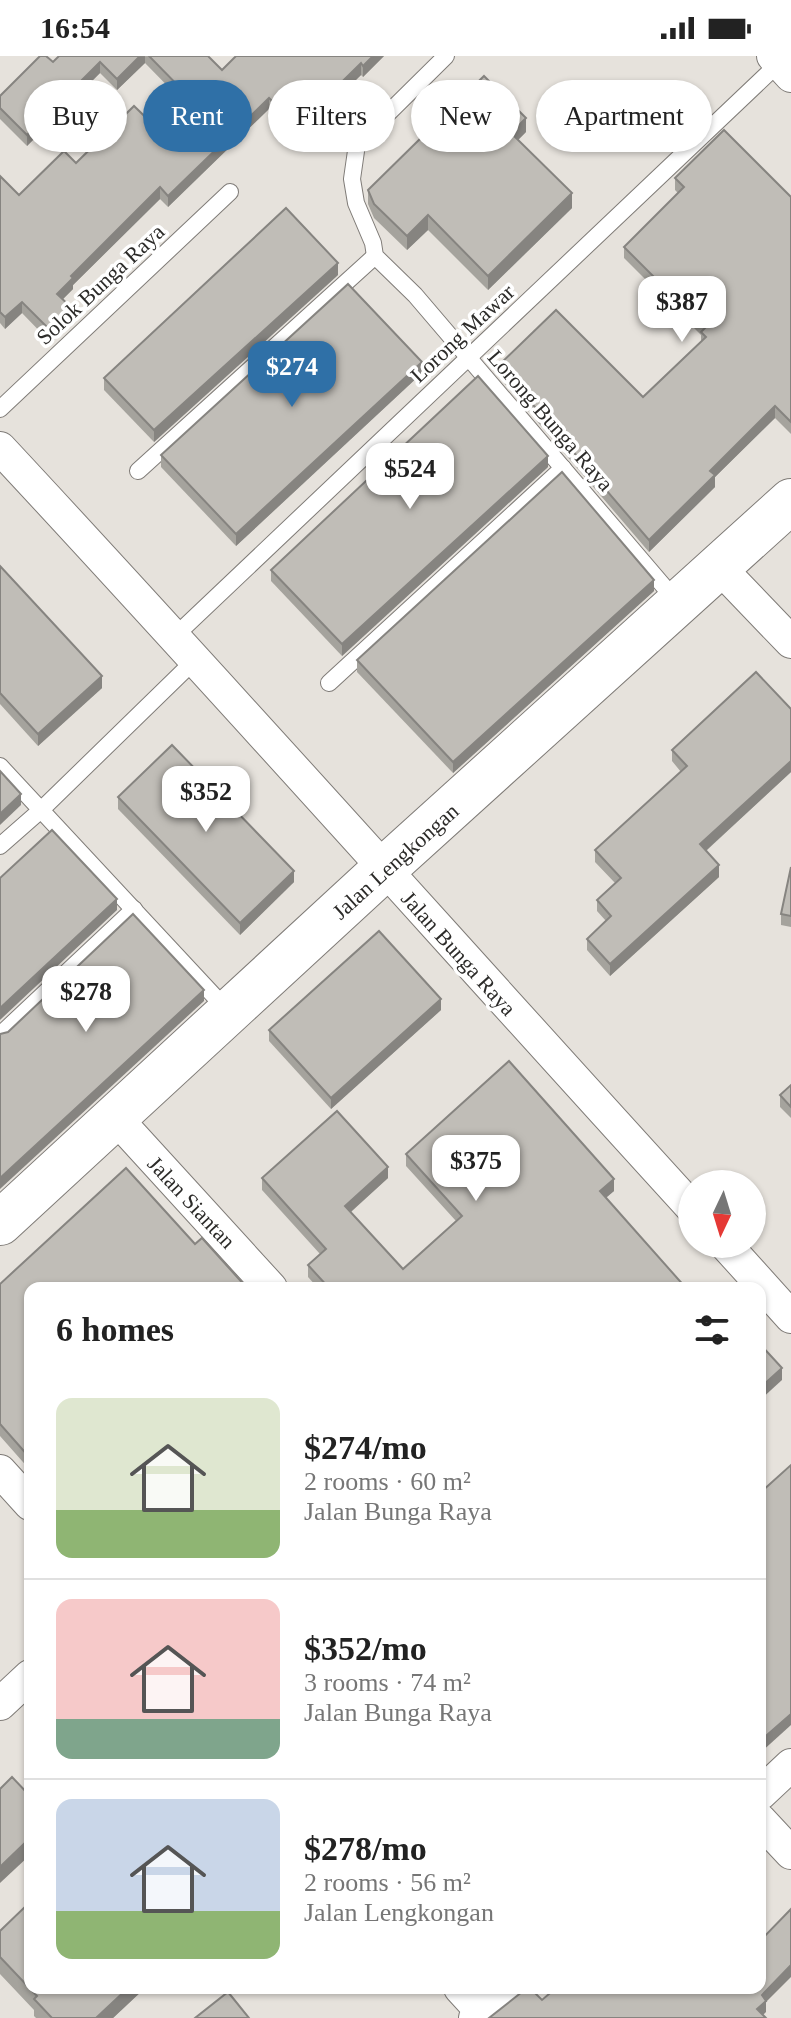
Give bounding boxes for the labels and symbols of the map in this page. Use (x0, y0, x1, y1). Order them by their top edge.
street label: Solok Bunga Raya (31, 219, 169, 350)
pin: $387 (635, 276, 729, 344)
street label: Lorong Mawar (405, 279, 520, 388)
pin: $274 (245, 341, 339, 409)
street label: Lorong Bunga Raya (483, 345, 619, 496)
pin: $524 (363, 443, 457, 511)
pin: $352 (159, 766, 253, 834)
street label: Jalan Lengkongan (327, 798, 463, 924)
street label: Jalan Bunga Raya (396, 886, 521, 1021)
pin: $278 (39, 966, 133, 1034)
pin: $375 (429, 1135, 523, 1203)
street label: Jalan Siantan (143, 1151, 241, 1254)
north arrow (678, 1170, 766, 1258)

